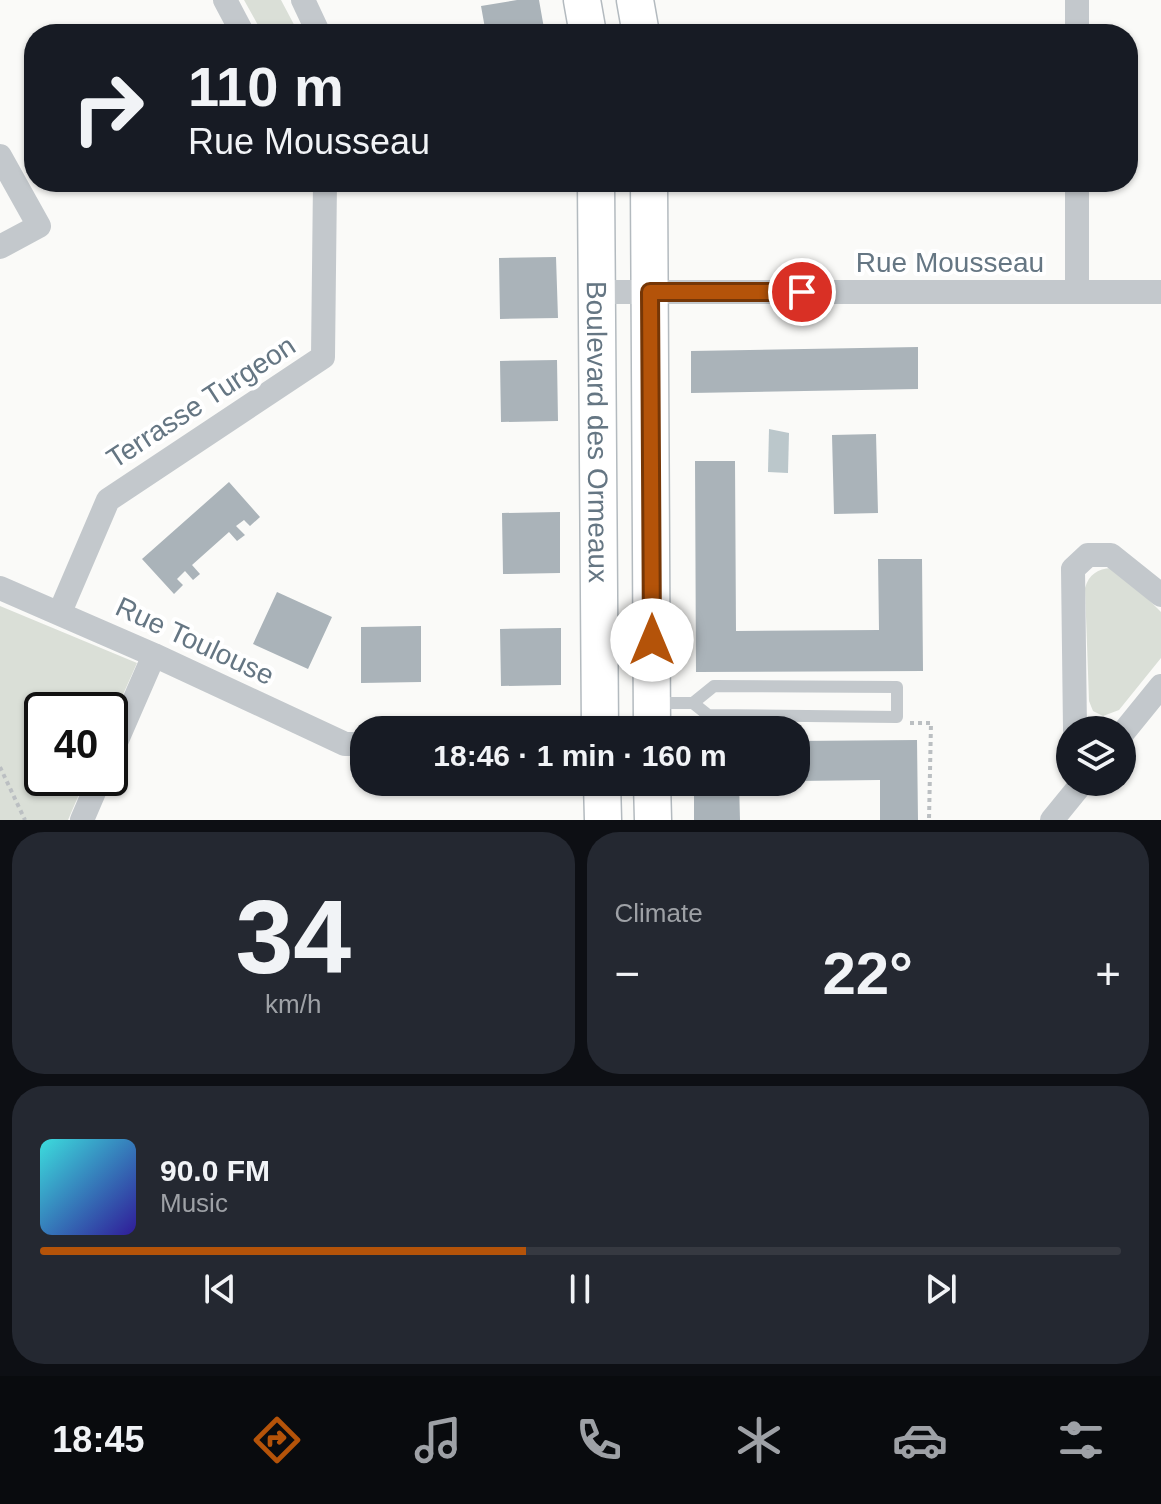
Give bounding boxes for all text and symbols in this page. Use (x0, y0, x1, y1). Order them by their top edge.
text: 110 m (188, 55, 344, 118)
icon: right (56, 56, 160, 160)
text: Rue Mousseau (188, 121, 430, 162)
street label: Rue Mousseau (856, 247, 1044, 278)
pin (768, 258, 836, 326)
icon: arrive (780, 270, 824, 314)
street label: Boulevard des Ormeaux (581, 281, 614, 583)
street label: Terrasse Turgeon (101, 330, 301, 474)
street label: Rue Toulouse (111, 591, 279, 691)
position arrow (610, 598, 694, 682)
speed limit sign: 40 (24, 692, 128, 796)
map controls (1056, 716, 1136, 796)
button: layers (1056, 716, 1136, 796)
text: 18:46 · 1 min · 160 m (433, 739, 727, 772)
text: 34 (235, 879, 351, 995)
text: Climate (615, 898, 703, 928)
text: 22° (822, 940, 913, 1007)
text: − (615, 949, 640, 998)
text: + (1095, 949, 1121, 998)
text: km/h (265, 989, 321, 1019)
text: 90.0 FM (160, 1154, 270, 1187)
text: Music (160, 1188, 228, 1218)
icon: previous (198, 1267, 242, 1311)
icon: pause (558, 1267, 602, 1311)
icon: next (919, 1267, 963, 1311)
icon: directions (249, 1412, 305, 1468)
icon: music (410, 1412, 466, 1468)
icon: phone (571, 1412, 627, 1468)
icon: climate (731, 1412, 787, 1468)
icon: car (892, 1412, 948, 1468)
icon: filters (1053, 1412, 1109, 1468)
text: 18:45 (52, 1419, 144, 1460)

